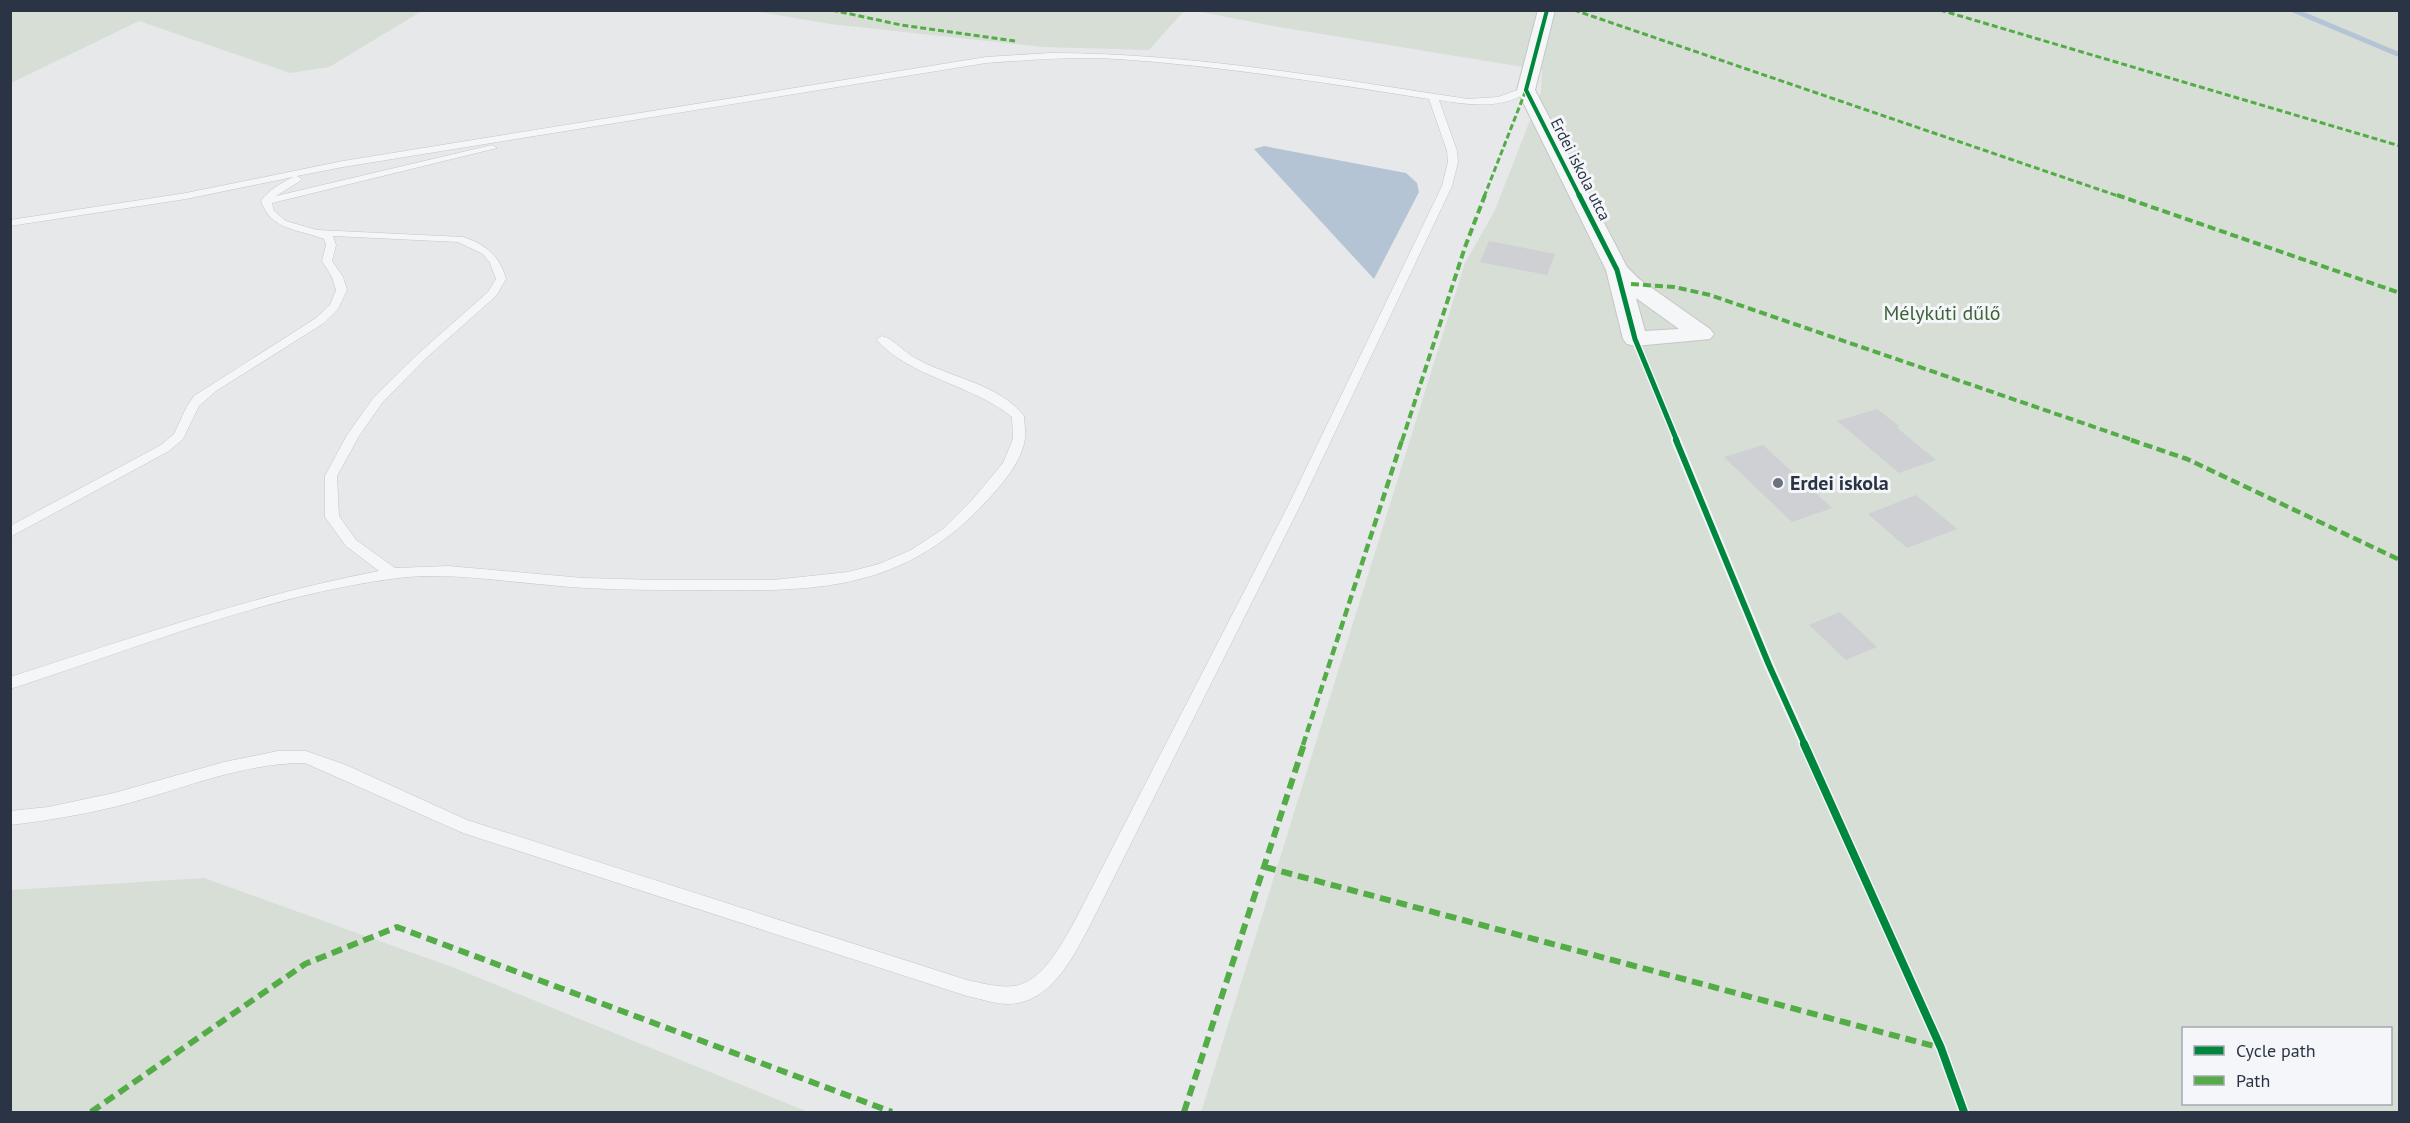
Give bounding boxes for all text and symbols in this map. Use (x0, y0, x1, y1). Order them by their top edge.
street label: Erdei iskola utca (1547, 114, 1615, 224)
park label: Mélykúti dűlő (1883, 300, 2001, 326)
place label: Erdei iskola (1790, 470, 1889, 496)
marker: Erdei iskola (1771, 476, 1785, 490)
legend (2182, 1027, 2392, 1105)
text: Cycle path (2236, 1039, 2316, 1062)
text: Path (2236, 1069, 2270, 1092)

